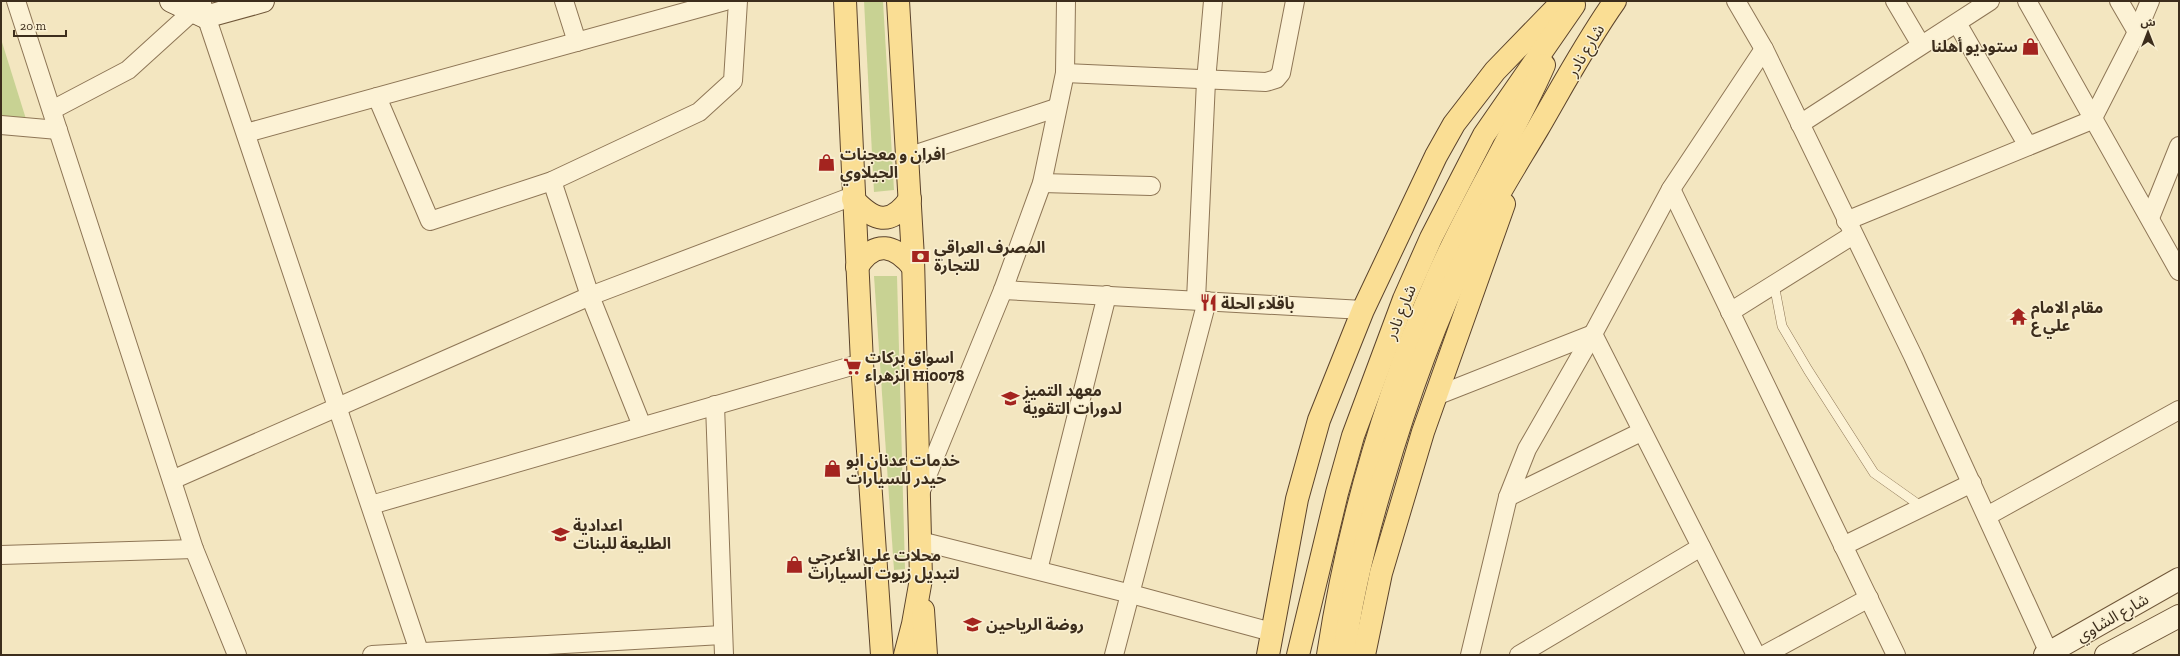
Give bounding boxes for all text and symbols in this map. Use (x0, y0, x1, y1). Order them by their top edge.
scale bar (14, 12, 66, 38)
north arrow (2128, 12, 2168, 52)
text: ش (2140, 16, 2156, 29)
text: 20 m (20, 19, 47, 33)
street label: شارع نادر (1562, 21, 1611, 82)
shop icon: ستوديو أهلنا (2021, 36, 2041, 56)
place label: ستوديو أهلنا (1931, 37, 2018, 56)
place label: افران و معجنات الجيلاوي (840, 145, 946, 186)
shop icon: افران و معجنات الجيلاوي (817, 153, 837, 173)
place label: المصرف العراقي للتجارة (934, 238, 1045, 275)
bank icon: المصرف العراقي للتجارة (911, 246, 931, 266)
street label: شارع نادر (1381, 282, 1423, 344)
restaurant icon: باقلاء الحلة (1198, 293, 1218, 313)
place label: باقلاء الحلة (1221, 294, 1295, 313)
place label: مقام الامام علي ع (2031, 298, 2103, 339)
temple icon: مقام الامام علي ع (2008, 306, 2028, 326)
place label: اسواق بركات الزهراء Hl0078 (865, 348, 965, 385)
supermarket icon: اسواق بركات الزهراء Hl0078 (842, 356, 862, 376)
place label: معهد التميز لدورات التقوية (1022, 381, 1122, 418)
school or university icon: معهد التميز لدورات التقوية (1000, 389, 1020, 409)
place label: خدمات عدنان ابو حيدر للسيارات (846, 451, 960, 488)
shop icon: خدمات عدنان ابو حيدر للسيارات (823, 459, 843, 479)
place label: اعدادية الطليعة للبنات (573, 516, 671, 553)
school or university icon: اعدادية الطليعة للبنات (550, 524, 570, 544)
place label: محلات علي الأعرجي لتبديل زيوت السيارات (808, 546, 960, 583)
shop icon: محلات علي الأعرجي لتبديل زيوت السيارات (785, 554, 805, 574)
street label: شارع الشاوي (2073, 589, 2153, 648)
school or university icon: روضة الرياحين (963, 614, 983, 634)
place label: روضة الرياحين (986, 615, 1084, 634)

